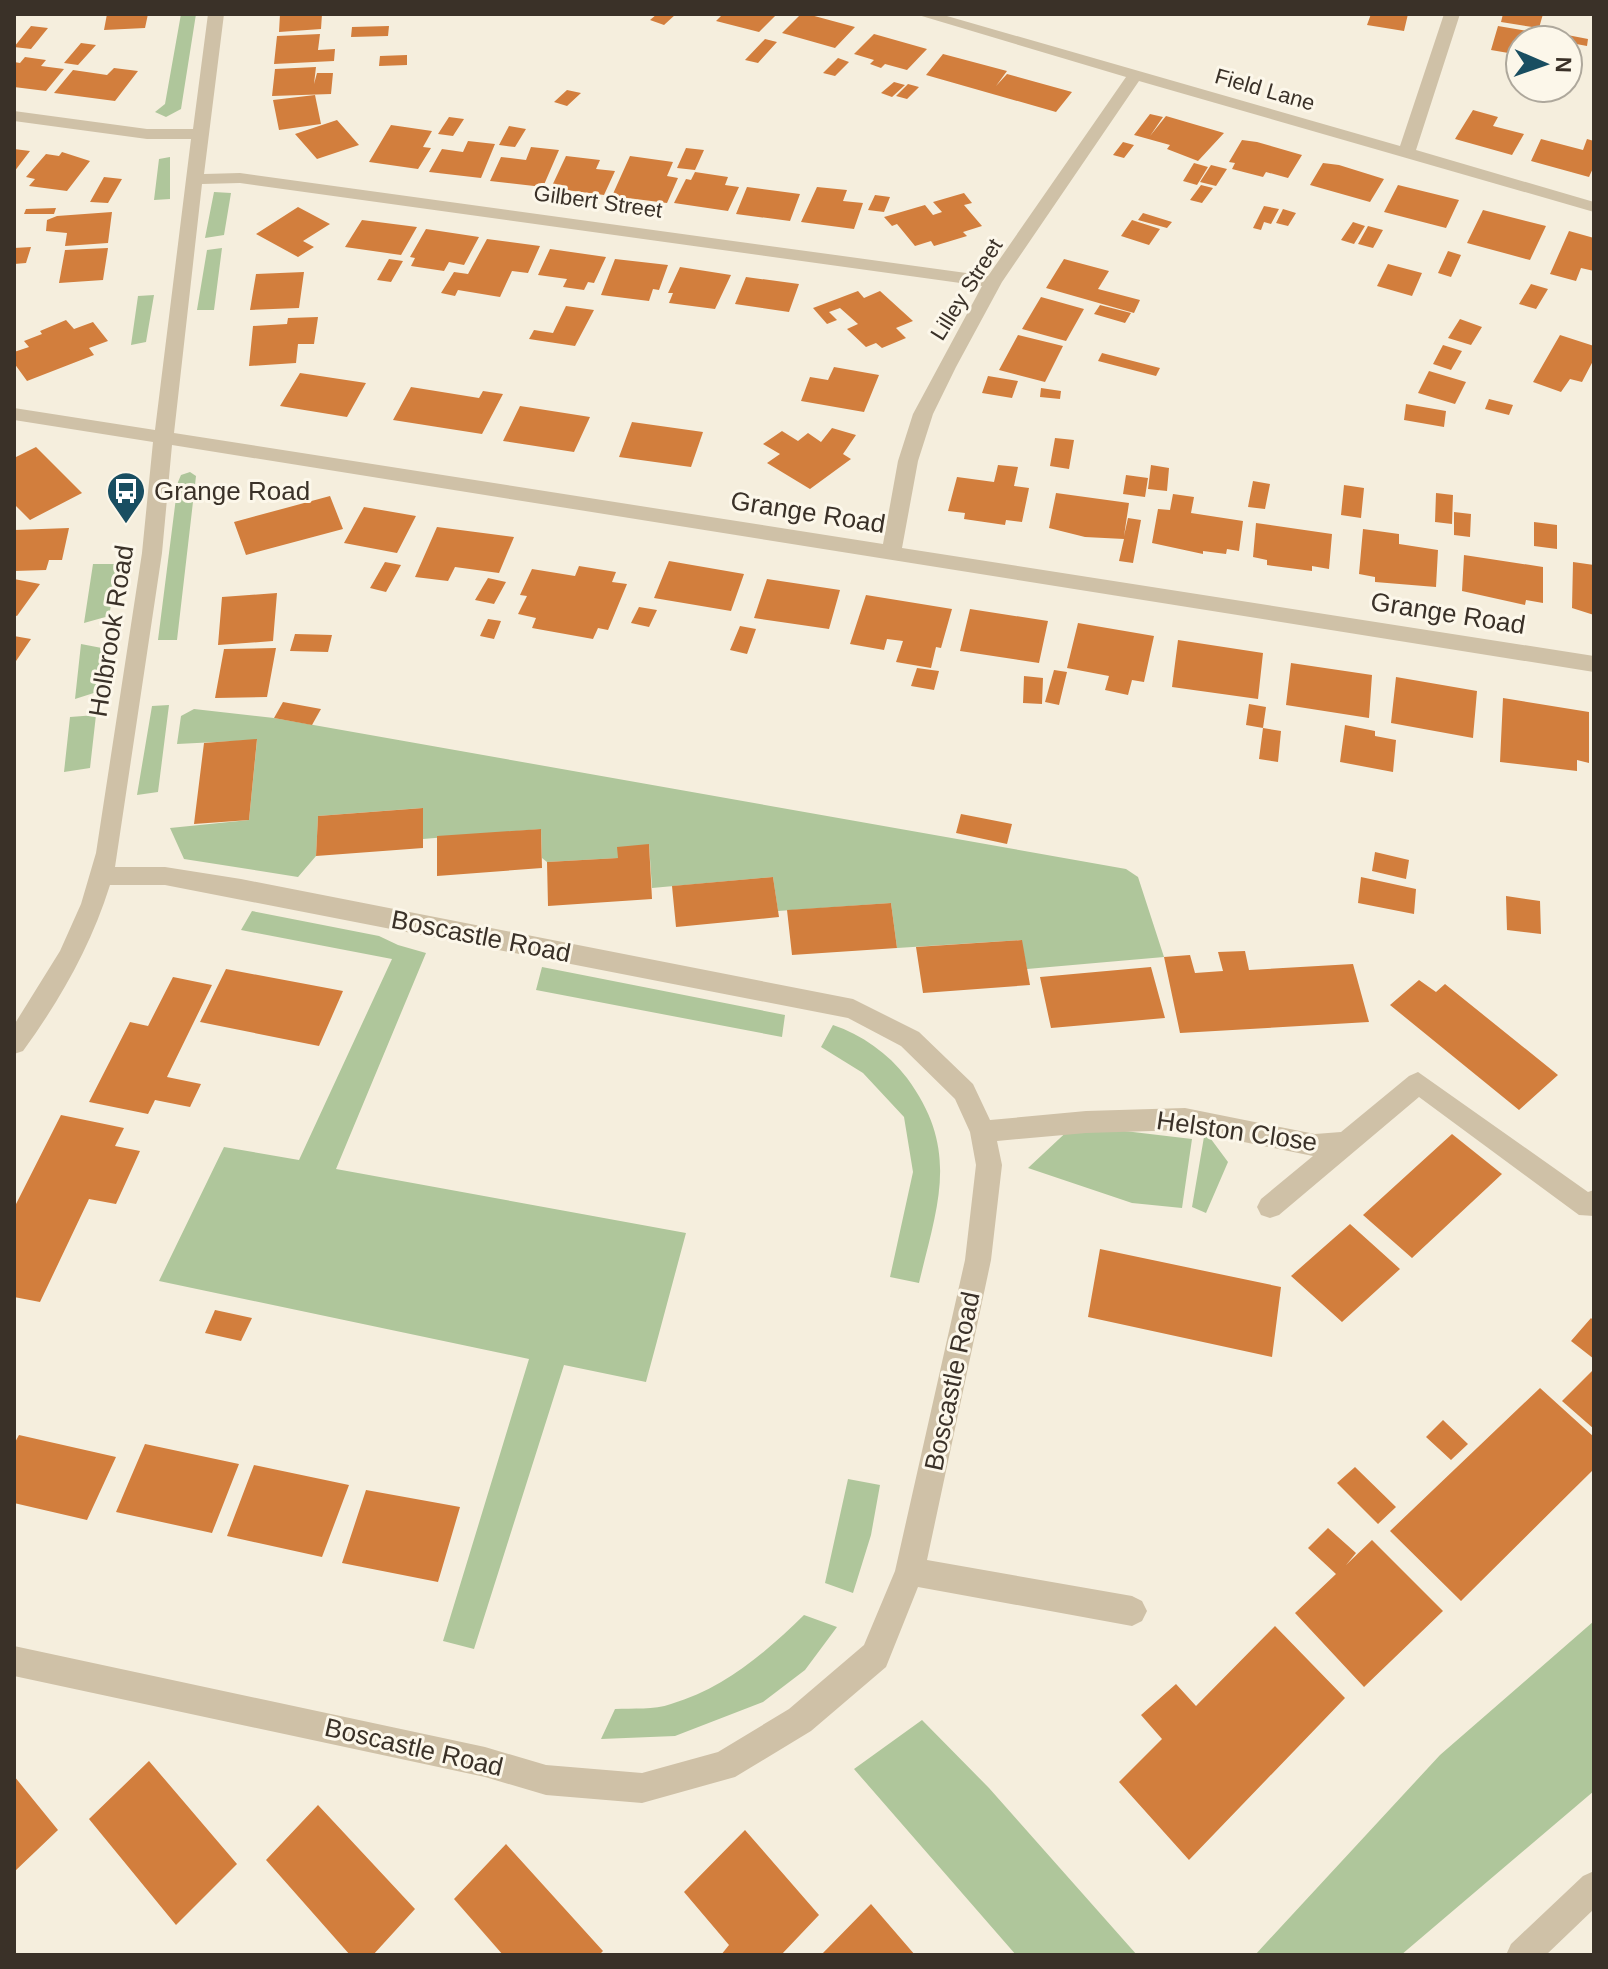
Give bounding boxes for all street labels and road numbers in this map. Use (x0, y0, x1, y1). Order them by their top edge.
street label: Field Lane (1212, 63, 1318, 116)
street label: Gilbert Street (532, 180, 664, 223)
street label: Lilley Street (925, 234, 1007, 345)
street label: Grange Road (729, 485, 887, 539)
street label: Holbrook Road (83, 543, 139, 719)
street label: Grange Road (1369, 586, 1527, 640)
street label: Boscastle Road (389, 904, 573, 968)
street label: Helston Close (1155, 1105, 1319, 1157)
street label: Boscastle Road (918, 1289, 986, 1473)
street label: Boscastle Road (322, 1712, 506, 1782)

